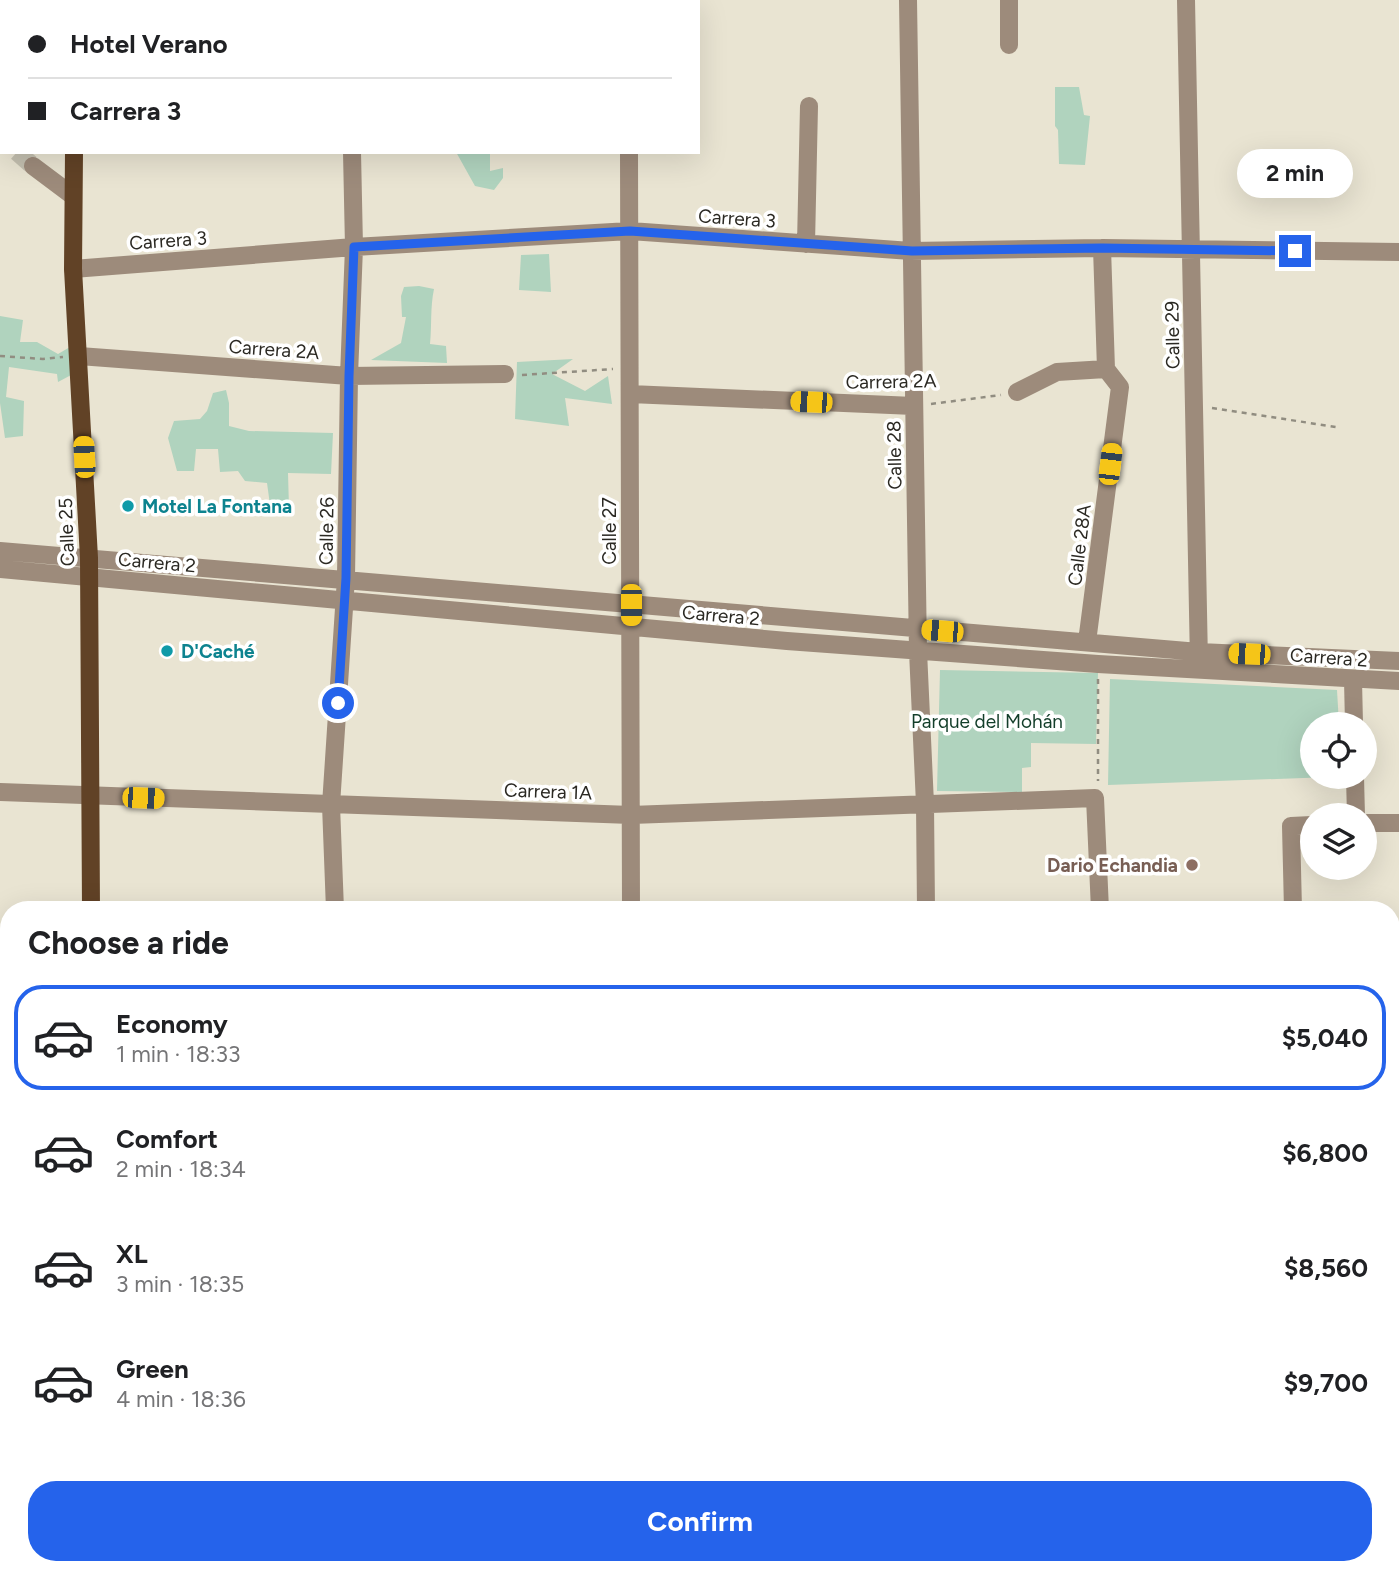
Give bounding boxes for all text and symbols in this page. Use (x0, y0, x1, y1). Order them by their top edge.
text: Hotel Verano (70, 28, 228, 60)
text: Carrera 3 (70, 95, 181, 127)
callout: 2 min (1237, 149, 1353, 198)
text: 2 min (1266, 159, 1324, 187)
street label: Carrera 3 (697, 204, 777, 233)
street label: Carrera 3 (128, 226, 208, 255)
route end (1279, 235, 1311, 267)
street label: Calle 29 (1160, 301, 1185, 369)
street label: Carrera 2A (228, 335, 320, 364)
street label: Carrera 2A (845, 369, 937, 394)
car (790, 391, 833, 413)
street label: Calle 28 (882, 420, 907, 490)
car (73, 435, 96, 479)
car (1098, 442, 1123, 486)
place label: Motel La Fontana (142, 495, 292, 518)
street label: Calle 26 (314, 496, 339, 565)
street label: Calle 25 (54, 497, 79, 567)
street label: Calle 27 (598, 497, 621, 565)
marker: Motel La Fontana (120, 498, 136, 514)
street label: Calle 28A (1063, 503, 1096, 587)
street label: Carrera 2 (117, 548, 197, 577)
car (621, 584, 642, 626)
street label: Carrera 2 (681, 601, 761, 630)
car (921, 619, 964, 643)
place label: D'Caché (181, 640, 255, 663)
marker: D'Caché (159, 643, 175, 659)
car (1228, 643, 1271, 665)
street label: Carrera 2 (1289, 643, 1369, 672)
route start (322, 687, 354, 719)
park label: Parque del Mohán (911, 710, 1063, 733)
map controls (1300, 712, 1377, 880)
button: locate (1300, 712, 1377, 789)
street label: Carrera 1A (504, 778, 593, 805)
car (122, 787, 165, 809)
button: layers (1300, 803, 1377, 880)
place label: Dario Echandia (1047, 854, 1178, 877)
marker: Dario Echandia (1184, 857, 1200, 873)
text: Choose a ride (28, 924, 229, 962)
icon: car (32, 1006, 95, 1069)
text: Economy (116, 1008, 228, 1040)
text: $5,040 (1282, 1022, 1368, 1054)
text: 1 min · 18:33 (116, 1040, 241, 1068)
icon: car (32, 1121, 95, 1184)
text: Comfort (116, 1123, 218, 1155)
text: $6,800 (1282, 1137, 1368, 1169)
text: 2 min · 18:34 (116, 1155, 246, 1183)
icon: car (32, 1236, 95, 1299)
text: XL (116, 1238, 148, 1270)
text: $8,560 (1284, 1252, 1368, 1284)
text: 3 min · 18:35 (116, 1270, 244, 1298)
icon: car (32, 1351, 95, 1414)
text: Green (116, 1353, 189, 1385)
text: $9,700 (1284, 1367, 1368, 1399)
text: 4 min · 18:36 (116, 1385, 246, 1413)
button: Confirm (28, 1481, 1372, 1561)

